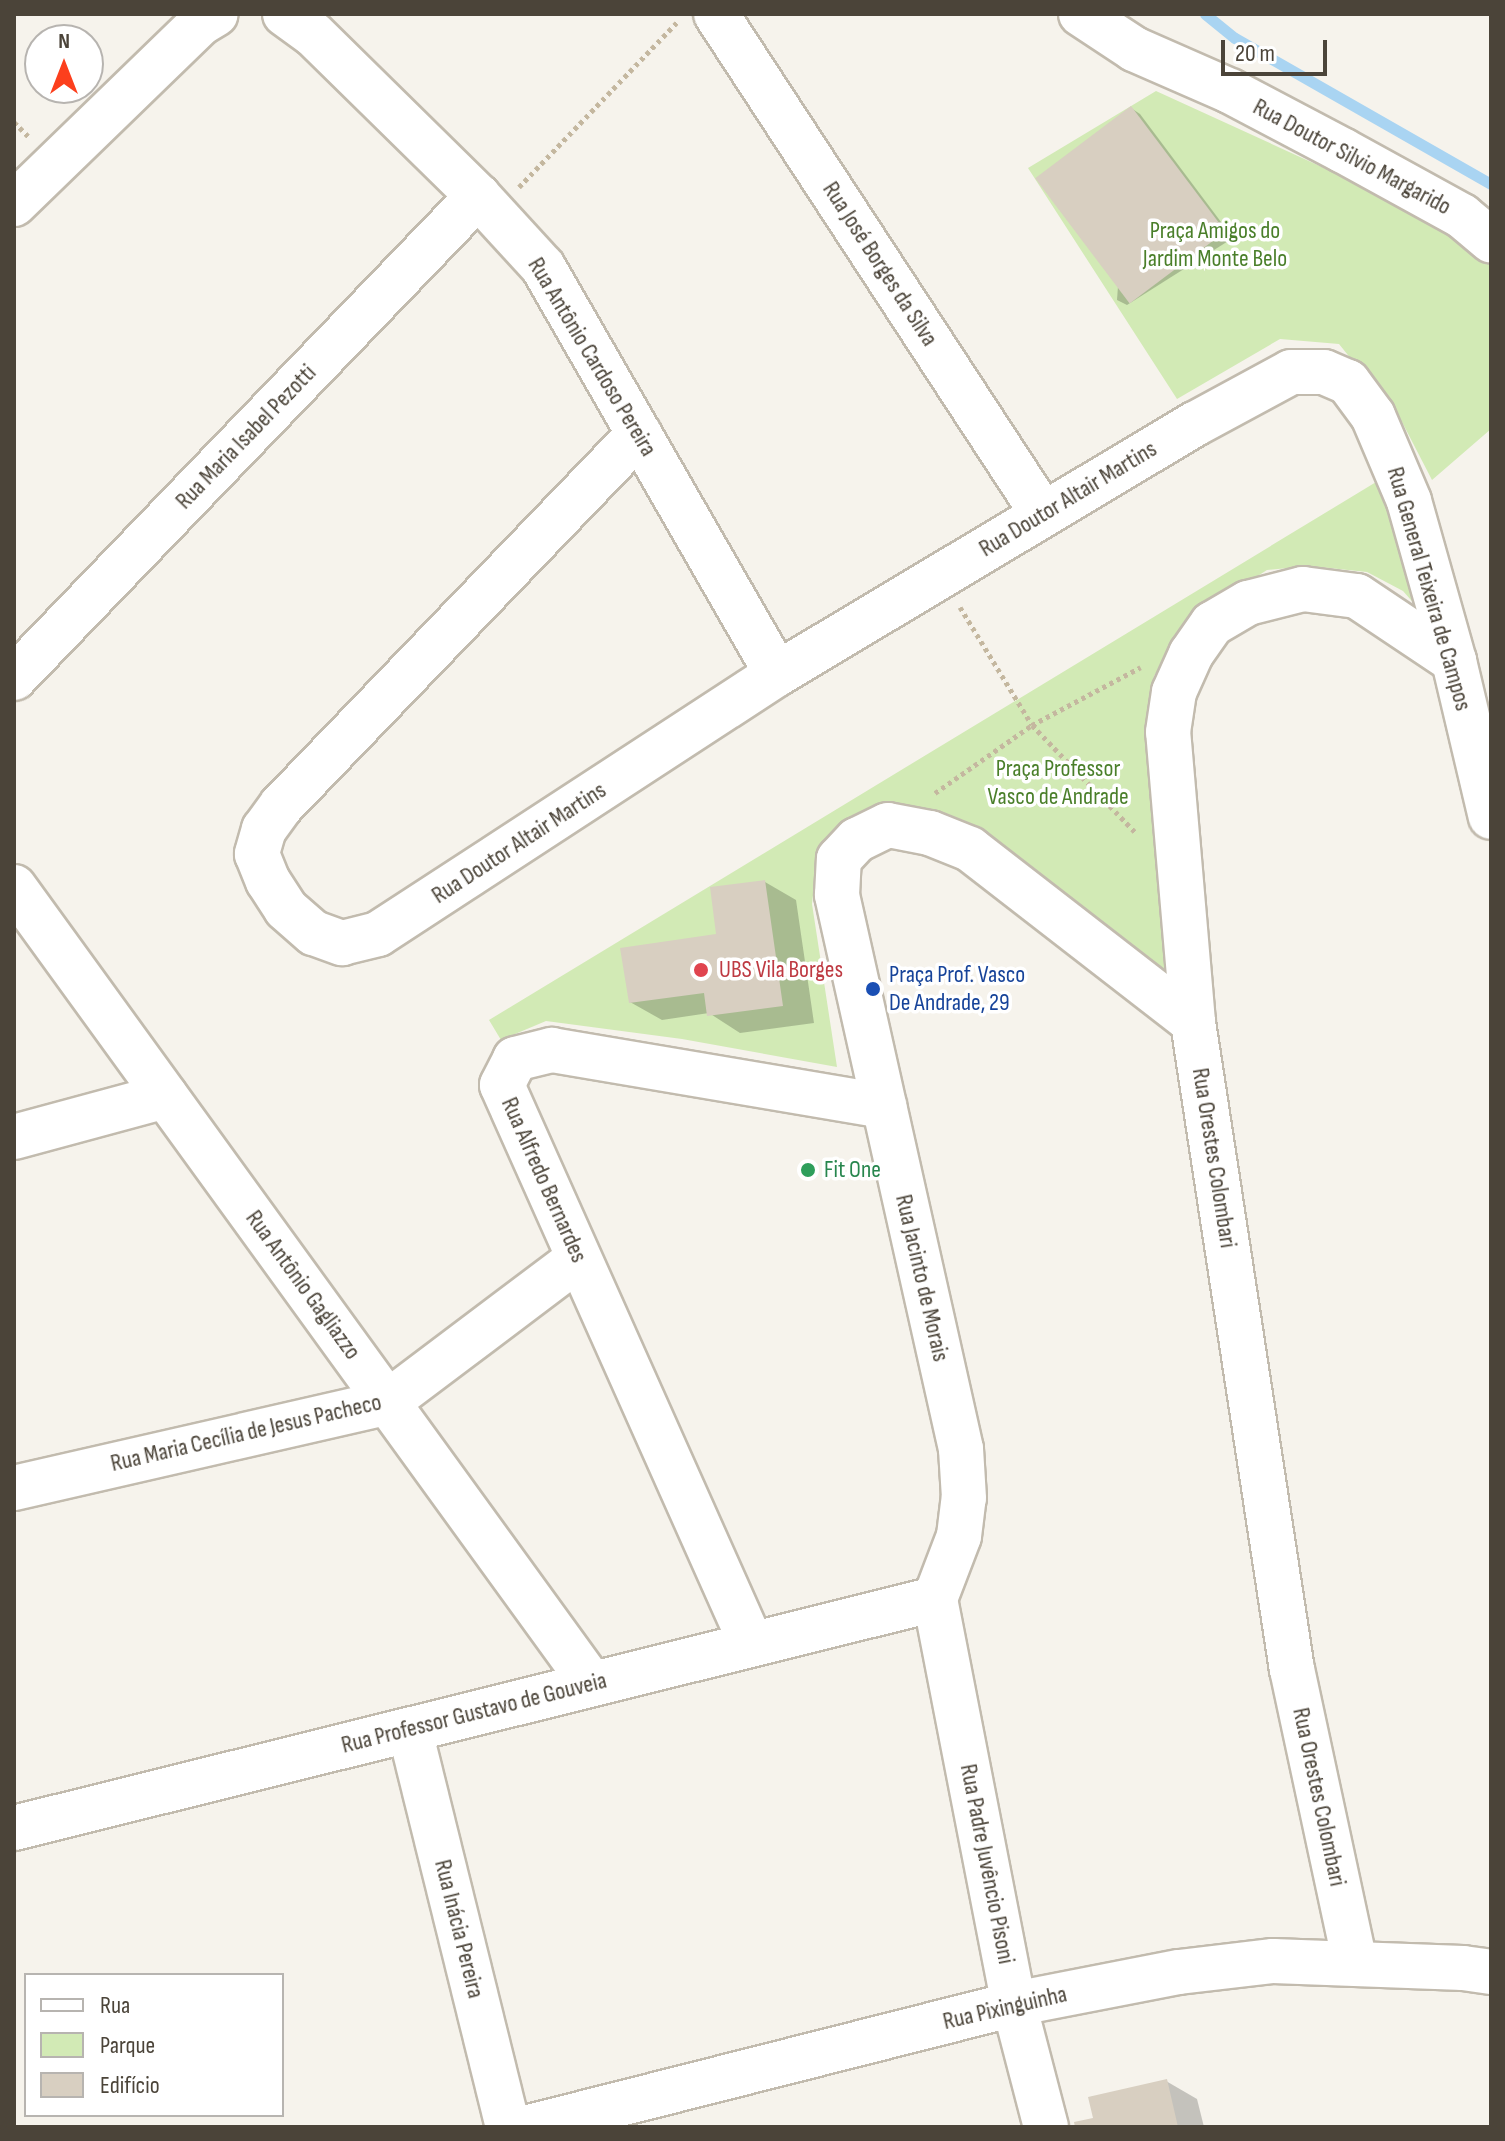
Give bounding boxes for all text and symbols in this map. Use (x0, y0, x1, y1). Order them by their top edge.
north arrow (24, 24, 104, 104)
scale bar (1225, 24, 1331, 74)
text: N (58, 28, 70, 55)
text: 20 m (1235, 39, 1275, 68)
street label: Rua Doutor Silvio Margarido (1248, 93, 1456, 221)
street label: Rua José Borges da Silva (816, 176, 944, 352)
park label: Praça Amigos do Jardim Monte Belo (1143, 217, 1287, 273)
street label: Rua Antônio Cardoso Pereira (521, 253, 663, 461)
street label: Rua Maria Isabel Pezotti (170, 359, 322, 515)
street label: Rua Doutor Altair Martins (974, 435, 1162, 563)
street label: Rua General Teixeira de Campos (1380, 464, 1478, 714)
park label: Praça Professor Vasco de Andrade (987, 755, 1129, 811)
street label: Rua Doutor Altair Martins (427, 776, 611, 910)
place label: UBS Vila Borges (719, 956, 843, 984)
marker: UBS Vila Borges (690, 959, 712, 981)
place label: Praça Prof. Vasco De Andrade, 29 (889, 961, 1025, 1017)
marker: Praça Prof. Vasco De Andrade, 29 (864, 980, 882, 998)
street label: Rua Orestes Colombari (1186, 1066, 1242, 1250)
street label: Rua Alfredo Bernardes (495, 1093, 593, 1267)
place label: Fit One (824, 1156, 881, 1184)
marker: Fit One (799, 1161, 817, 1179)
street label: Rua Jacinto de Morais (889, 1192, 955, 1364)
street label: Rua Antônio Gagliazzo (239, 1205, 367, 1365)
street label: Rua Maria Cecília de Jesus Pacheco (108, 1388, 384, 1478)
street label: Rua Professor Gustavo de Gouveia (338, 1666, 610, 1760)
street label: Rua Orestes Colombari (1286, 1705, 1352, 1889)
street label: Rua Padre Juvêncio Pisoni (954, 1762, 1020, 1966)
street label: Rua Inácia Pereira (428, 1857, 490, 2001)
legend (24, 1973, 284, 2117)
street label: Rua Pixinguinha (940, 1980, 1070, 2036)
text: Rua (100, 1991, 130, 2020)
text: Parque (100, 2031, 155, 2060)
text: Edifício (100, 2071, 160, 2100)

